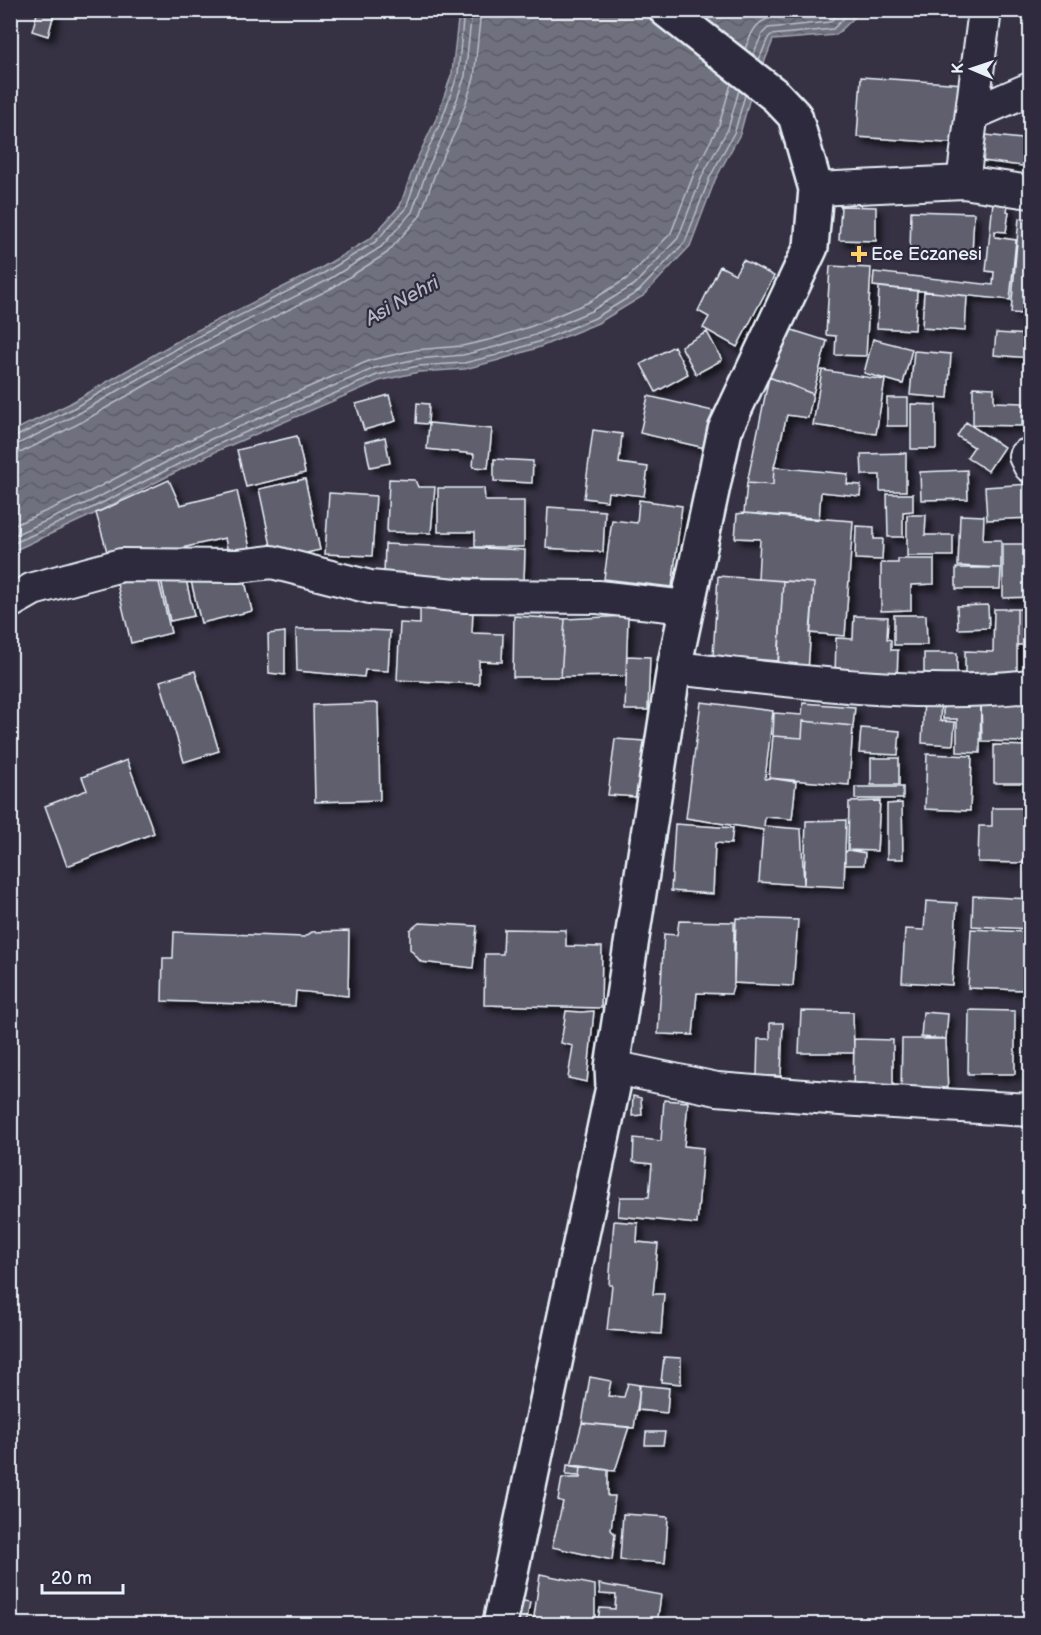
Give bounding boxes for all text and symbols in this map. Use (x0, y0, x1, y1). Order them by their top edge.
north arrow (942, 39, 1002, 99)
text: K (949, 63, 968, 74)
place label: Ece Eczanesi (871, 244, 982, 265)
marker: Ece Eczanesi (852, 247, 866, 261)
water label: Asi Nehri (360, 270, 444, 331)
scale bar (42, 1557, 123, 1595)
text: 20 m (51, 1568, 92, 1589)

